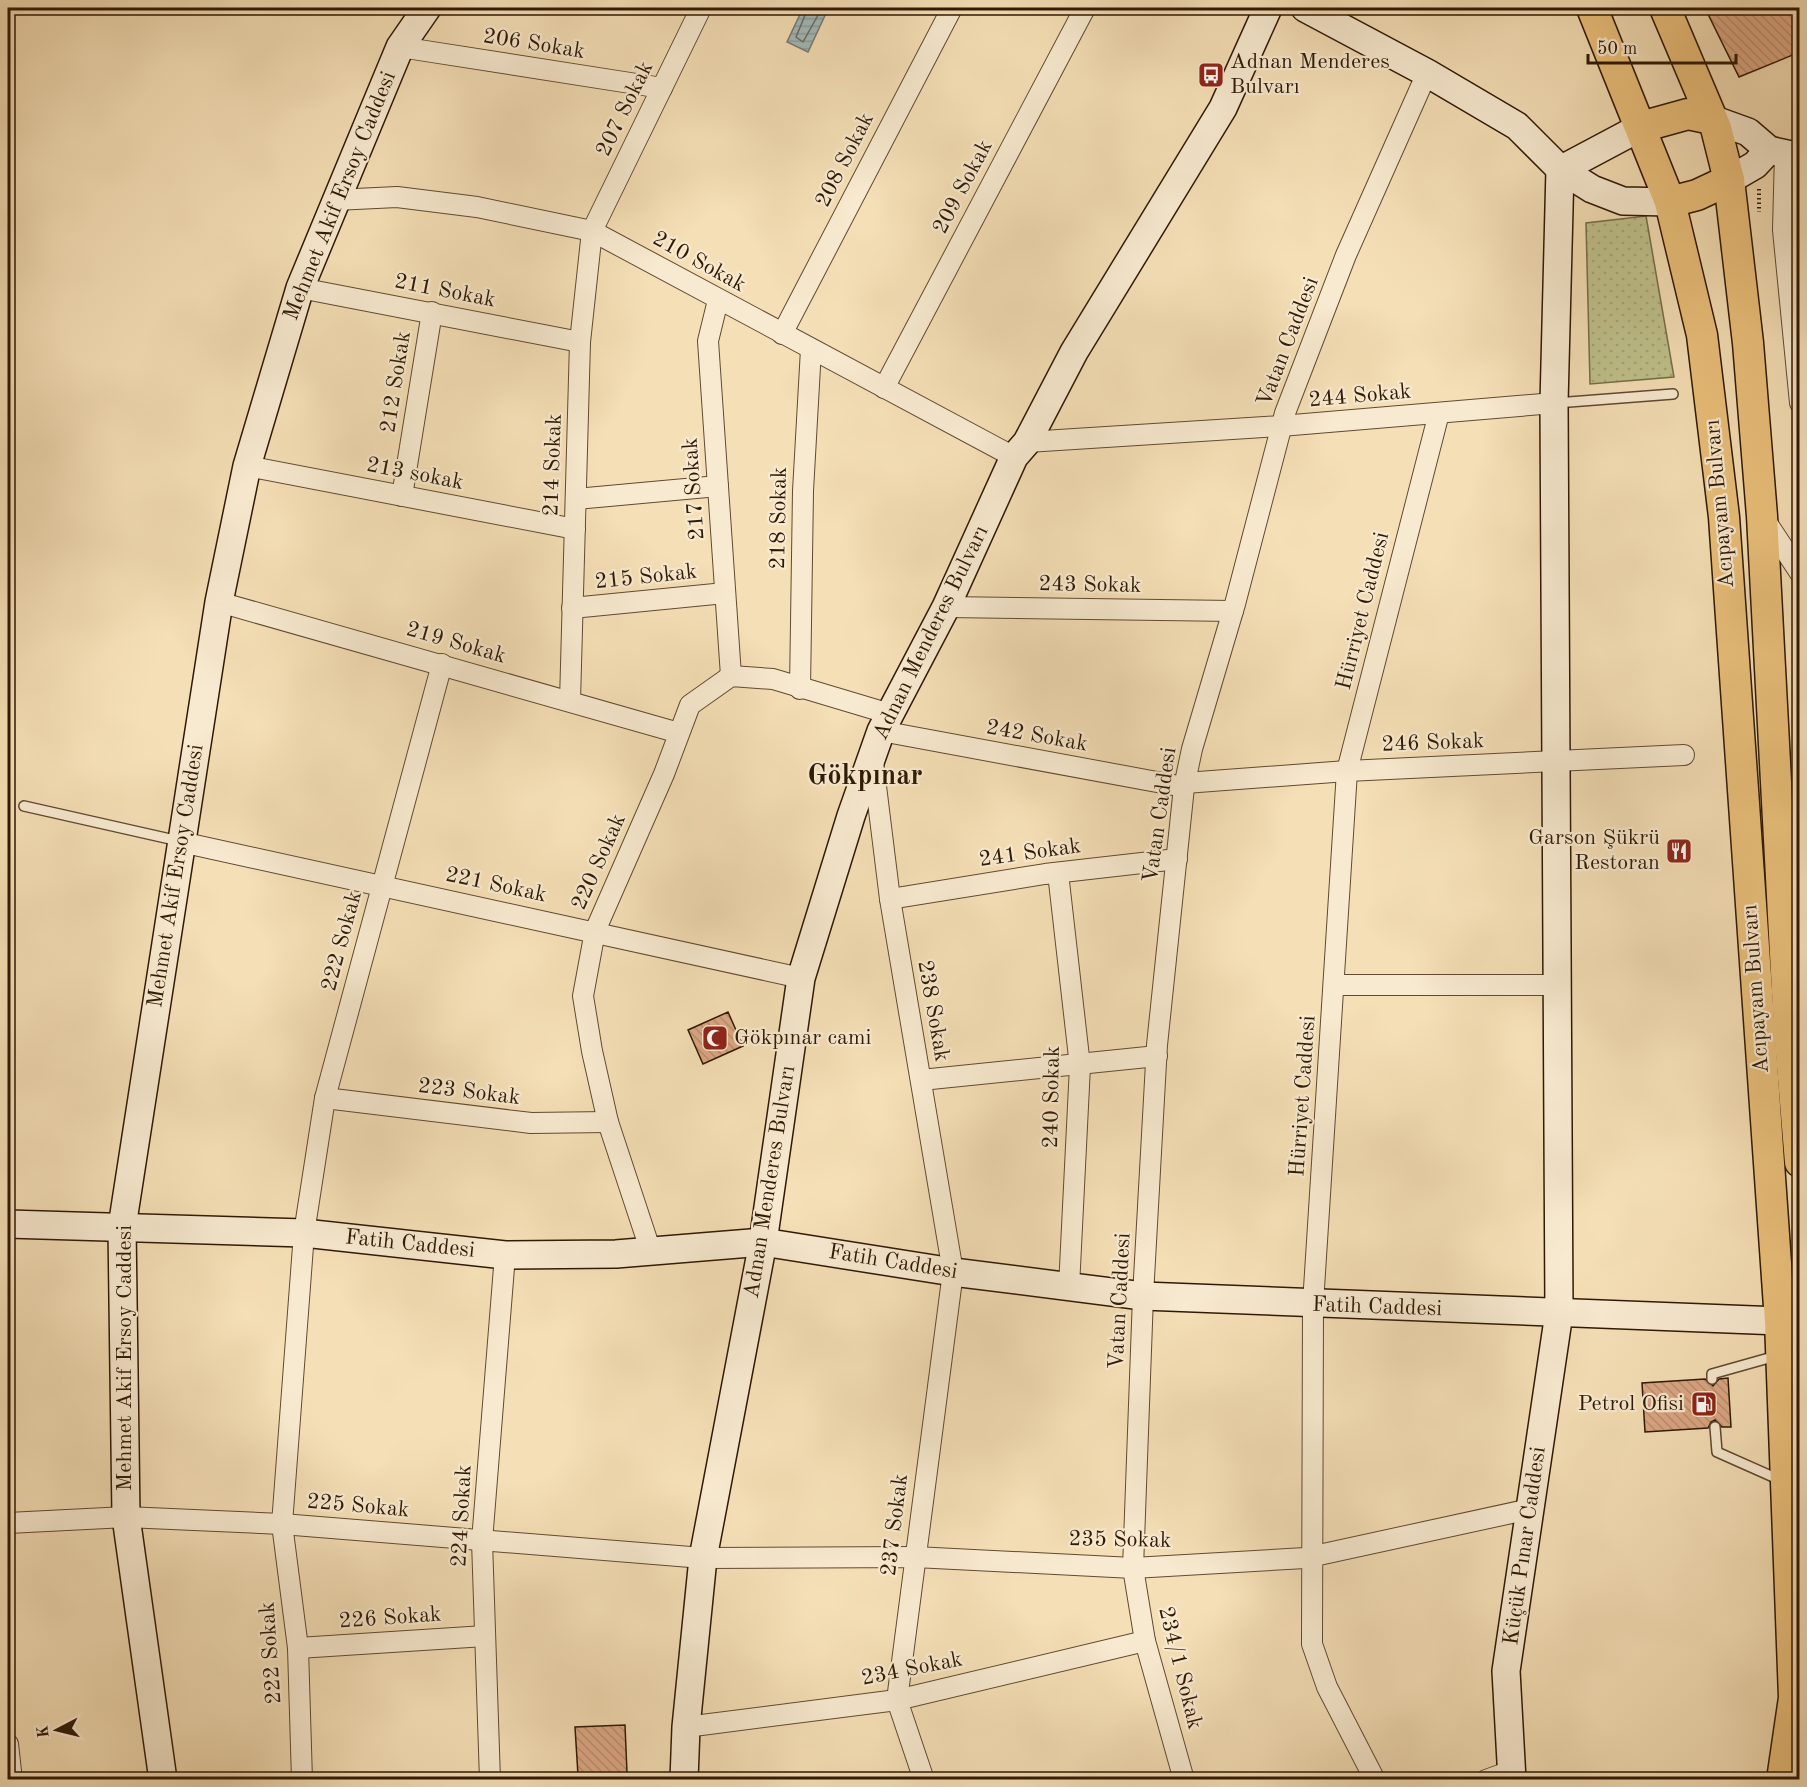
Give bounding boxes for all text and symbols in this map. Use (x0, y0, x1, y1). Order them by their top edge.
street label: 206 Sokak (482, 25, 586, 63)
scale bar (1588, 27, 1736, 65)
text: 50 m (1597, 40, 1637, 58)
place label: Adnan Menderes Bulvarı (1230, 51, 1390, 98)
street label: 207 Sokak (593, 58, 657, 160)
bus stop icon: Adnan Menderes Bulvarı (1196, 60, 1226, 90)
street label: Mehmet Akif Ersoy Caddesi (280, 68, 400, 324)
street label: 208 Sokak (812, 109, 878, 211)
street label: 209 Sokak (929, 136, 997, 238)
street label: 210 Sokak (649, 227, 749, 297)
street label: 211 Sokak (392, 270, 498, 312)
street label: Vatan Caddesi (1253, 274, 1323, 410)
street label: 212 Sokak (377, 330, 415, 434)
street label: 244 Sokak (1308, 381, 1412, 411)
street label: 214 Sokak (540, 413, 566, 517)
street label: Acıpayam Bulvarı (1702, 419, 1738, 589)
street label: 217 Sokak (679, 437, 709, 541)
street label: 213 sokak (364, 454, 466, 494)
street label: 218 Sokak (767, 466, 791, 570)
street label: Adnan Menderes Bulvarı (869, 522, 993, 744)
street label: Hürriyet Caddesi (1333, 530, 1393, 692)
street label: 215 Sokak (594, 561, 698, 593)
street label: 243 Sokak (1038, 573, 1142, 597)
street label: 219 Sokak (404, 618, 508, 668)
street label: 242 Sokak (984, 716, 1090, 756)
street label: 246 Sokak (1381, 730, 1485, 756)
street label: Mehmet Akif Ersoy Caddesi (144, 743, 208, 1009)
street label: Vatan Caddesi (1140, 746, 1180, 884)
district label: Gökpınar (807, 763, 923, 791)
street label: 220 Sokak (568, 811, 630, 913)
place label: Garson Şükrü Restoran (1528, 827, 1660, 874)
street label: 241 Sokak (978, 835, 1082, 871)
restaurant icon: Garson Şükrü Restoran (1664, 836, 1694, 866)
street label: 221 Sokak (443, 864, 549, 906)
street label: 222 Sokak (318, 889, 366, 993)
street label: Acıpayam Bulvarı (1739, 904, 1773, 1074)
street label: 238 Sokak (913, 958, 953, 1064)
street label: Hürriyet Caddesi (1286, 1014, 1320, 1177)
mosque icon: Gökpınar cami (700, 1023, 730, 1053)
place label: Gökpınar cami (734, 1027, 871, 1049)
street label: 240 Sokak (1040, 1045, 1064, 1149)
street label: Adnan Menderes Bulvarı (741, 1064, 799, 1300)
street label: 223 Sokak (417, 1075, 521, 1109)
street label: Mehmet Akif Ersoy Caddesi (114, 1225, 136, 1491)
street label: Fatih Caddesi (344, 1226, 476, 1262)
street label: Vatan Caddesi (1105, 1232, 1135, 1370)
street label: Fatih Caddesi (827, 1241, 959, 1283)
street label: Fatih Caddesi (1312, 1294, 1443, 1320)
fuel station icon: Petrol Ofisi (1689, 1389, 1719, 1419)
place label: Petrol Ofisi (1578, 1393, 1684, 1415)
street label: Küçük Pınar Caddesi (1500, 1445, 1550, 1647)
street label: 224 Sokak (448, 1464, 476, 1568)
street label: 237 Sokak (878, 1473, 912, 1577)
street label: 225 Sokak (306, 1491, 410, 1521)
street label: 235 Sokak (1068, 1528, 1172, 1552)
street label: 222 Sokak (256, 1601, 286, 1705)
street label: 226 Sokak (338, 1603, 442, 1633)
street label: 234/1 Sokak (1154, 1604, 1206, 1732)
street label: 234 Sokak (859, 1648, 965, 1690)
north arrow (27, 1700, 87, 1760)
text: K (35, 1724, 53, 1739)

